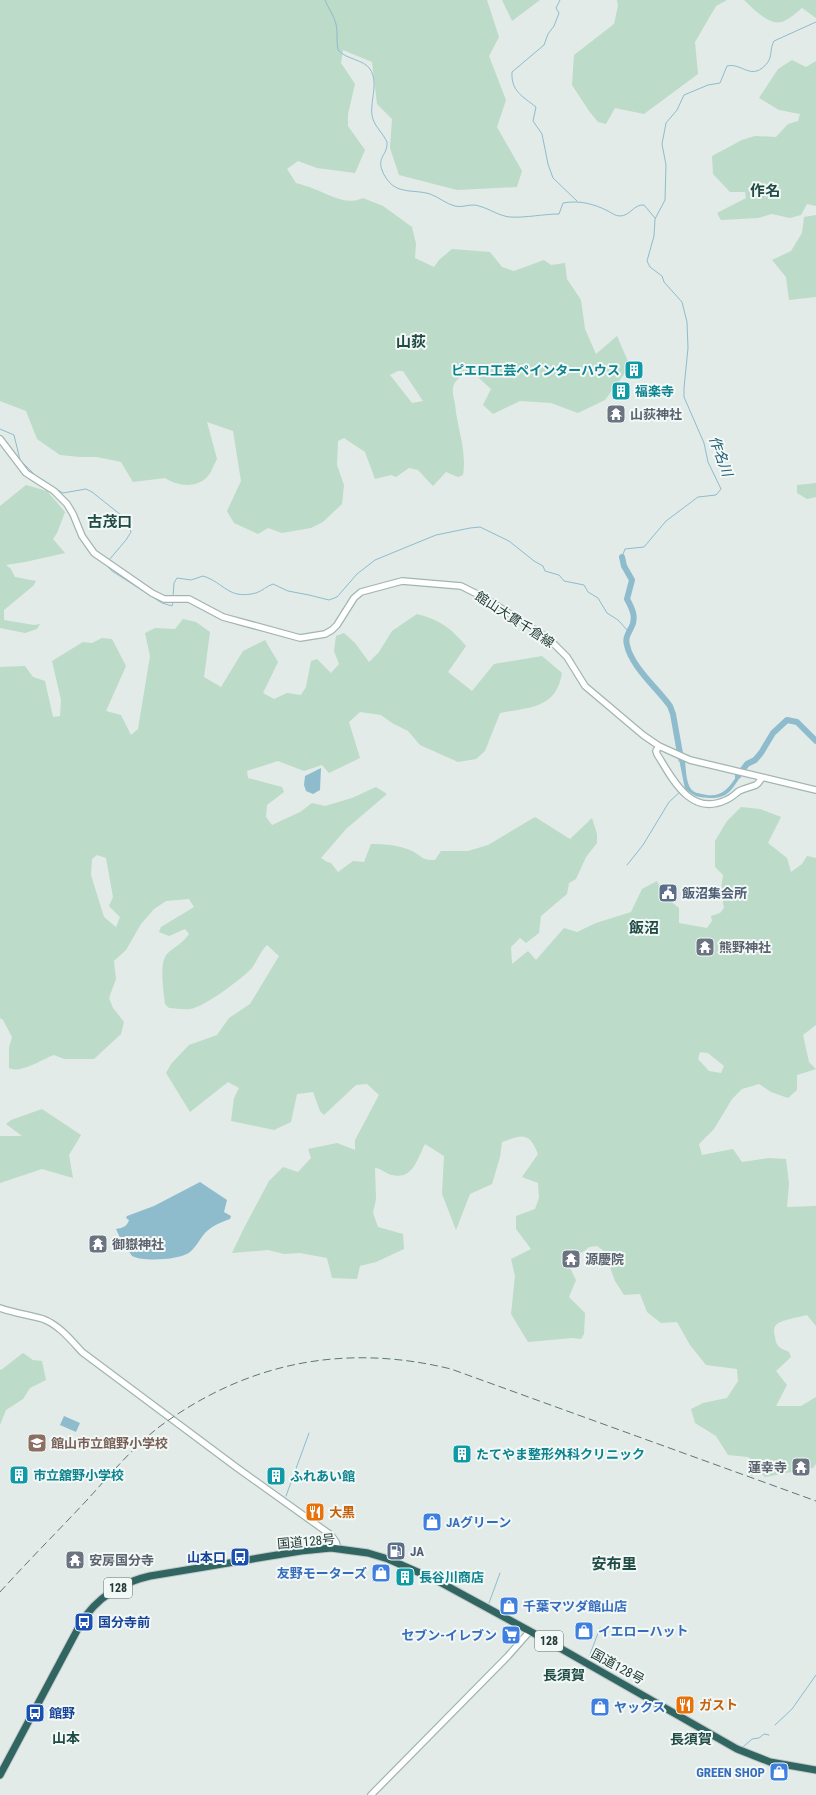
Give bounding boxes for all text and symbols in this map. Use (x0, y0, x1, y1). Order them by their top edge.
district label: 作名 (750, 182, 780, 200)
district label: 山荻 (396, 333, 426, 351)
building icon: ピエロ工芸ペインターハウス (623, 359, 645, 381)
place label: ピエロ工芸ペインターハウス (451, 363, 620, 378)
building icon: 福楽寺 (610, 380, 632, 402)
place label: 福楽寺 (635, 384, 674, 399)
temple icon: 山荻神社 (605, 403, 627, 425)
place label: 山荻神社 (630, 407, 682, 422)
water label: 作名川 (706, 434, 736, 480)
district label: 古茂口 (87, 513, 133, 531)
street label: 館山大貫千倉線 (472, 588, 557, 650)
public building icon: 飯沼集会所 (657, 882, 679, 904)
place label: 飯沼集会所 (682, 886, 747, 901)
district label: 飯沼 (629, 919, 659, 937)
temple icon: 熊野神社 (694, 936, 716, 958)
place label: 熊野神社 (719, 940, 771, 955)
temple icon: 御嶽神社 (87, 1233, 109, 1255)
place label: 御嶽神社 (112, 1237, 164, 1252)
temple icon: 源慶院 (560, 1248, 582, 1270)
place label: 源慶院 (585, 1252, 624, 1267)
school or university icon: 館山市立館野小学校 (26, 1432, 48, 1454)
place label: 館山市立館野小学校 (51, 1436, 168, 1451)
building icon: たてやま整形外科クリニック (451, 1443, 473, 1465)
place label: たてやま整形外科クリニック (476, 1447, 645, 1462)
temple icon: 蓮幸寺 (790, 1456, 812, 1478)
place label: 蓮幸寺 (748, 1460, 787, 1475)
building icon: 市立舘野小学校 (8, 1464, 30, 1486)
building icon: ふれあい館 (265, 1465, 287, 1487)
place label: 市立舘野小学校 (33, 1468, 124, 1483)
place label: ふれあい館 (290, 1469, 355, 1484)
restaurant icon: 大黒 (304, 1501, 326, 1523)
place label: 大黒 (329, 1505, 355, 1520)
shop icon: JAグリーン (421, 1511, 443, 1533)
place label: JAグリーン (446, 1515, 511, 1530)
street label: 国道128号 (276, 1531, 336, 1552)
fuel station icon: JA (385, 1540, 407, 1562)
place label: JA (410, 1544, 424, 1559)
bus stop icon: 山本口 (229, 1546, 251, 1568)
temple icon: 安房国分寺 (64, 1549, 86, 1571)
place label: 山本口 (187, 1550, 226, 1565)
place label: 安房国分寺 (89, 1553, 154, 1568)
district label: 安布里 (591, 1555, 637, 1573)
shop icon: 友野モーターズ (370, 1562, 392, 1584)
place label: 友野モーターズ (277, 1566, 367, 1581)
building icon: 長谷川商店 (394, 1566, 416, 1588)
place label: 長谷川商店 (419, 1570, 484, 1585)
road number: 128 (104, 1578, 132, 1598)
shop icon: 千葉マツダ館山店 (498, 1595, 520, 1617)
place label: 千葉マツダ館山店 (523, 1599, 627, 1614)
bus stop icon: 国分寺前 (73, 1611, 95, 1633)
place label: 国分寺前 (98, 1615, 150, 1630)
shop icon: イエローハット (573, 1620, 595, 1642)
supermarket icon: セブン-イレブン (500, 1624, 522, 1646)
place label: イエローハット (598, 1624, 689, 1639)
place label: セブン-イレブン (401, 1628, 497, 1643)
road number: 128 (535, 1631, 563, 1651)
street label: 国道128号 (589, 1646, 647, 1687)
district label: 長須賀 (543, 1667, 585, 1683)
restaurant icon: ガスト (674, 1694, 696, 1716)
shop icon: ヤックス (589, 1696, 611, 1718)
place label: ガスト (699, 1698, 738, 1713)
place label: ヤックス (614, 1700, 666, 1715)
bus stop icon: 館野 (24, 1702, 46, 1724)
place label: 館野 (49, 1706, 75, 1721)
district label: 山本 (52, 1730, 80, 1746)
district label: 長須賀 (670, 1731, 712, 1747)
shop icon: GREEN SHOP (768, 1761, 790, 1783)
place label: GREEN SHOP (696, 1765, 765, 1780)

